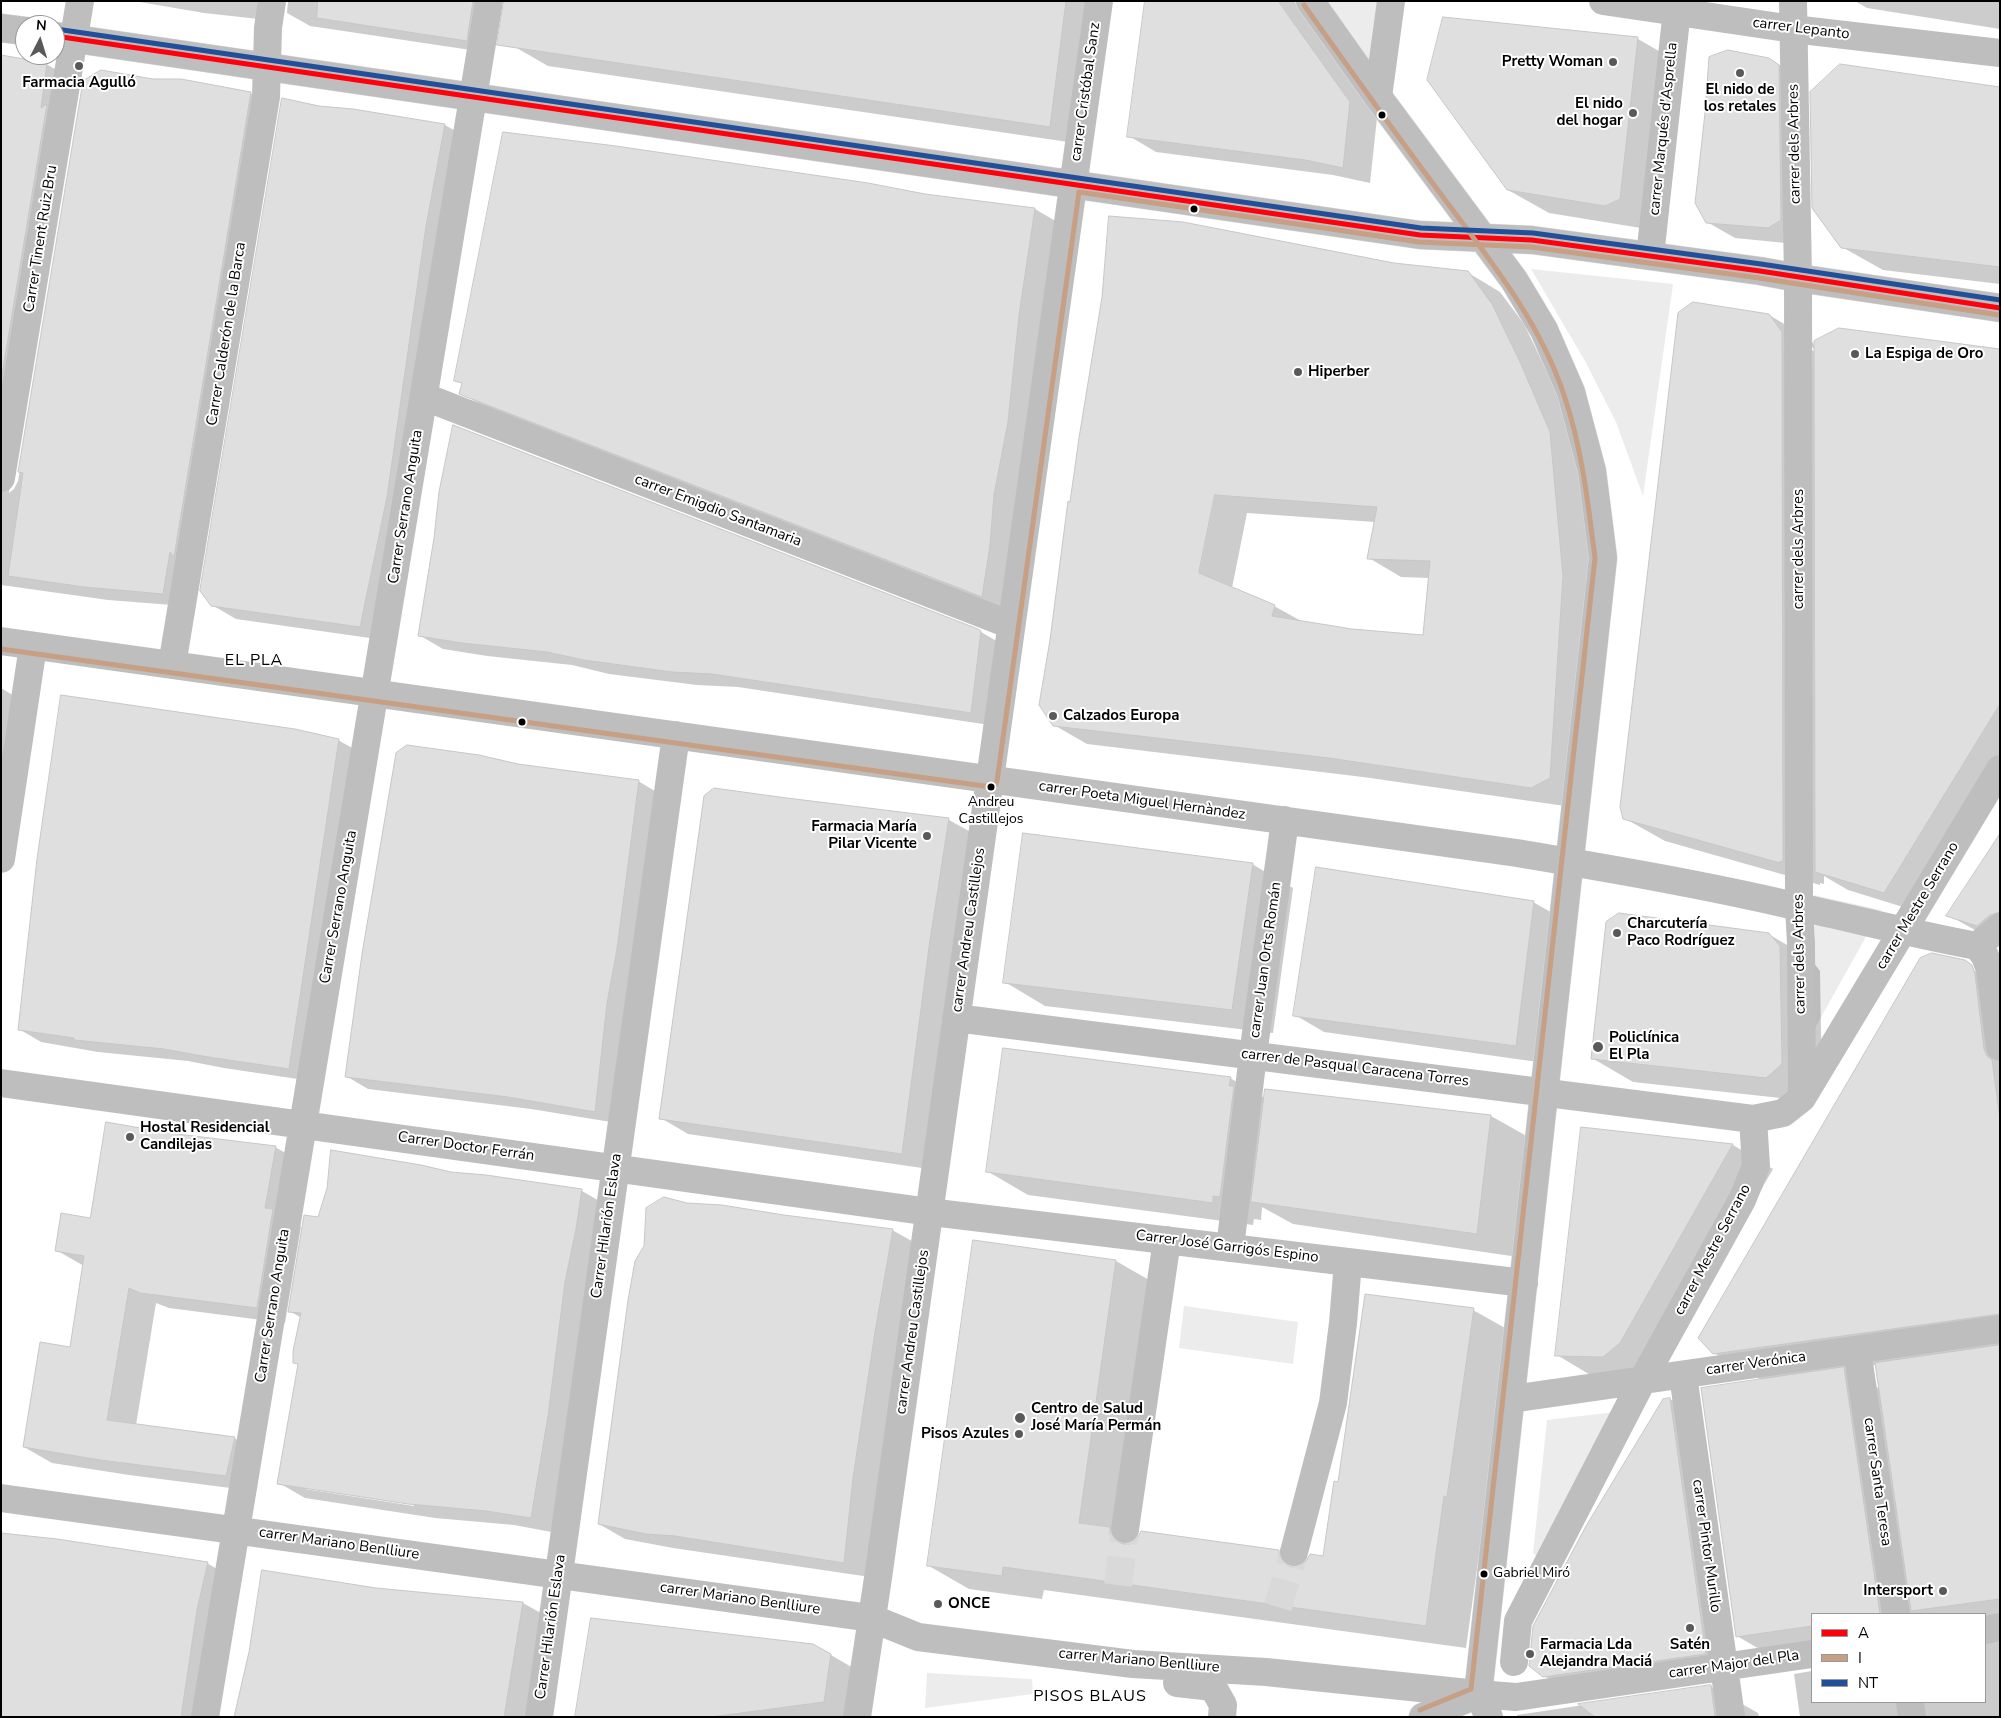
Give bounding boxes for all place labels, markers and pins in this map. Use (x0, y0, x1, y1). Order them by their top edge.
place label: Pretty Woman (1502, 53, 1603, 71)
marker: Pretty Woman (1607, 56, 1619, 68)
marker: Farmacia Agulló (73, 60, 85, 72)
marker: El nido de los retales (1734, 67, 1746, 79)
place label: Farmacia Agulló (22, 74, 136, 92)
place label: El nido de los retales (1704, 81, 1776, 116)
place label: El nido del hogar (1556, 95, 1623, 130)
marker: El nido del hogar (1627, 107, 1639, 119)
unlabelled marker (1377, 110, 1387, 120)
unlabelled marker (1189, 204, 1199, 214)
place label: La Espiga de Oro (1865, 345, 1983, 363)
marker: La Espiga de Oro (1849, 348, 1861, 360)
place label: Hiperber (1308, 363, 1369, 381)
marker: Hiperber (1292, 366, 1304, 378)
place label: Calzados Europa (1063, 707, 1179, 725)
marker: Calzados Europa (1047, 710, 1059, 722)
unlabelled marker (517, 717, 527, 727)
marker: Andreu Castillejos (986, 782, 996, 792)
place label: Andreu Castillejos (959, 795, 1023, 828)
place label: Farmacia María Pilar Vicente (811, 818, 917, 853)
marker: Farmacia María Pilar Vicente (921, 830, 933, 842)
place label: Charcutería Paco Rodríguez (1627, 915, 1735, 950)
marker: Charcutería Paco Rodríguez (1611, 927, 1623, 939)
place label: Policlínica El Pla (1609, 1029, 1679, 1064)
marker: Policlínica El Pla (1591, 1040, 1605, 1054)
place label: Hostal Residencial Candilejas (140, 1119, 269, 1154)
marker: Hostal Residencial Candilejas (124, 1131, 136, 1143)
place label: Centro de Salud José María Permán (1031, 1400, 1161, 1435)
marker: Centro de Salud José María Permán (1013, 1411, 1027, 1425)
place label: Pisos Azules (921, 1425, 1009, 1443)
marker: Pisos Azules (1013, 1428, 1025, 1440)
place label: Gabriel Miró (1493, 1566, 1570, 1582)
marker: Gabriel Miró (1479, 1569, 1489, 1579)
place label: Intersport (1863, 1582, 1933, 1600)
marker: Intersport (1937, 1585, 1949, 1597)
place label: ONCE (948, 1595, 990, 1613)
marker: ONCE (932, 1598, 944, 1610)
marker: Satén (1684, 1622, 1696, 1634)
place label: Farmacia Lda Alejandra Maciá (1540, 1636, 1652, 1671)
place label: Satén (1670, 1636, 1710, 1654)
marker: Farmacia Lda Alejandra Maciá (1524, 1648, 1536, 1660)

